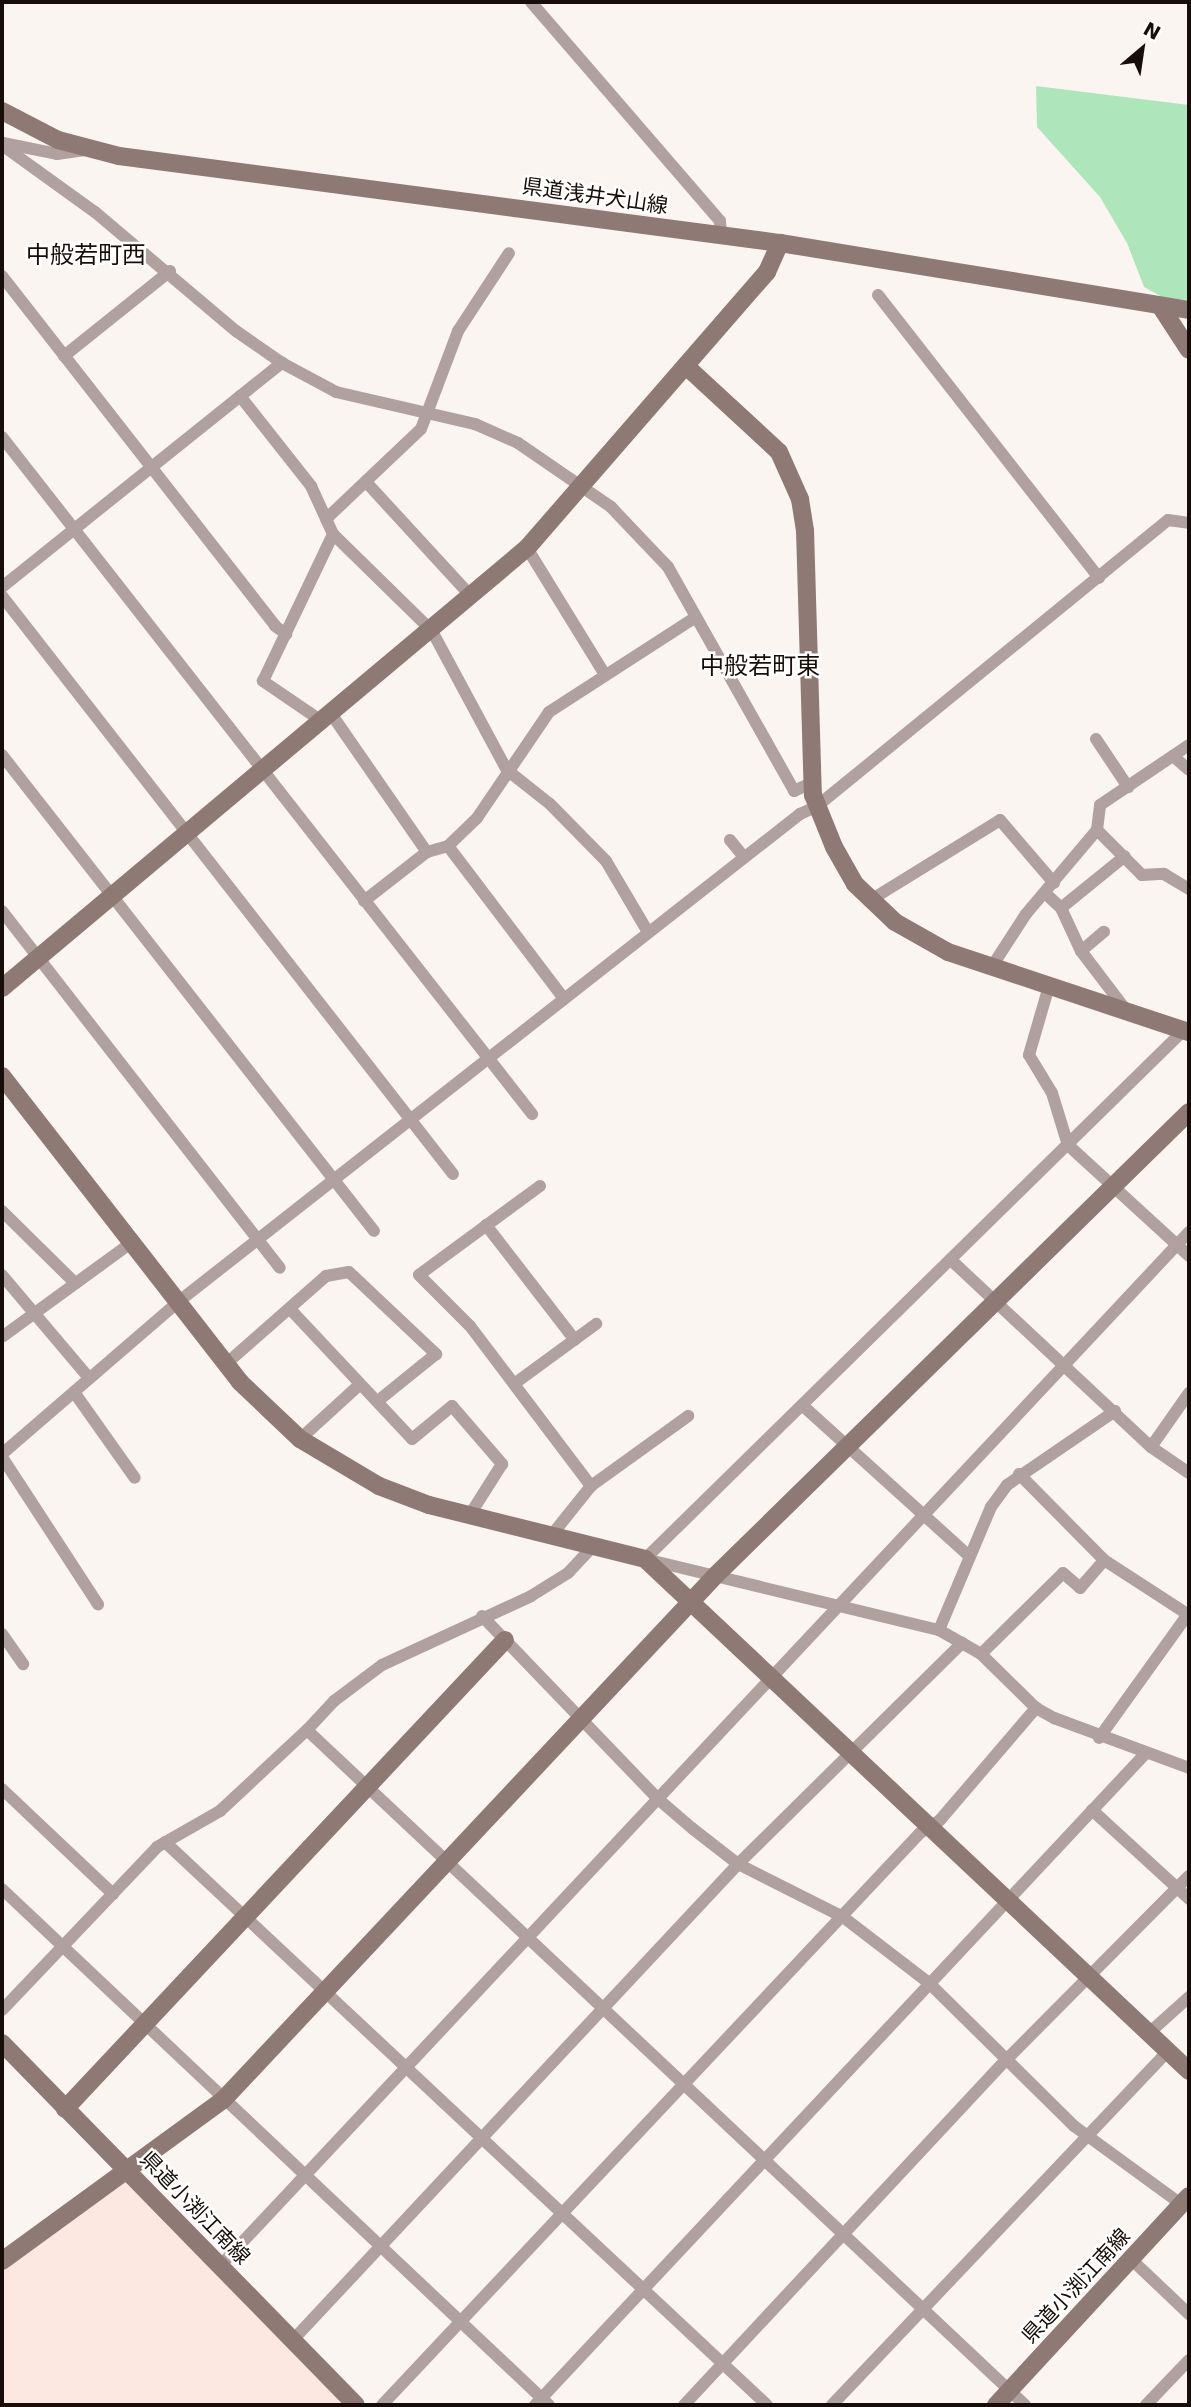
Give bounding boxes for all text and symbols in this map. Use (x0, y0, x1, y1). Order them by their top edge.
north arrow (1107, 14, 1177, 84)
text: N (1140, 17, 1164, 44)
street label: 県道浅井犬山線 (520, 173, 670, 219)
district label: 中般若町西 (26, 242, 146, 270)
district label: 中般若町東 (700, 653, 820, 681)
street label: 県道小渕江南線 (135, 2146, 255, 2270)
street label: 県道小渕江南線 (1017, 2224, 1135, 2348)

